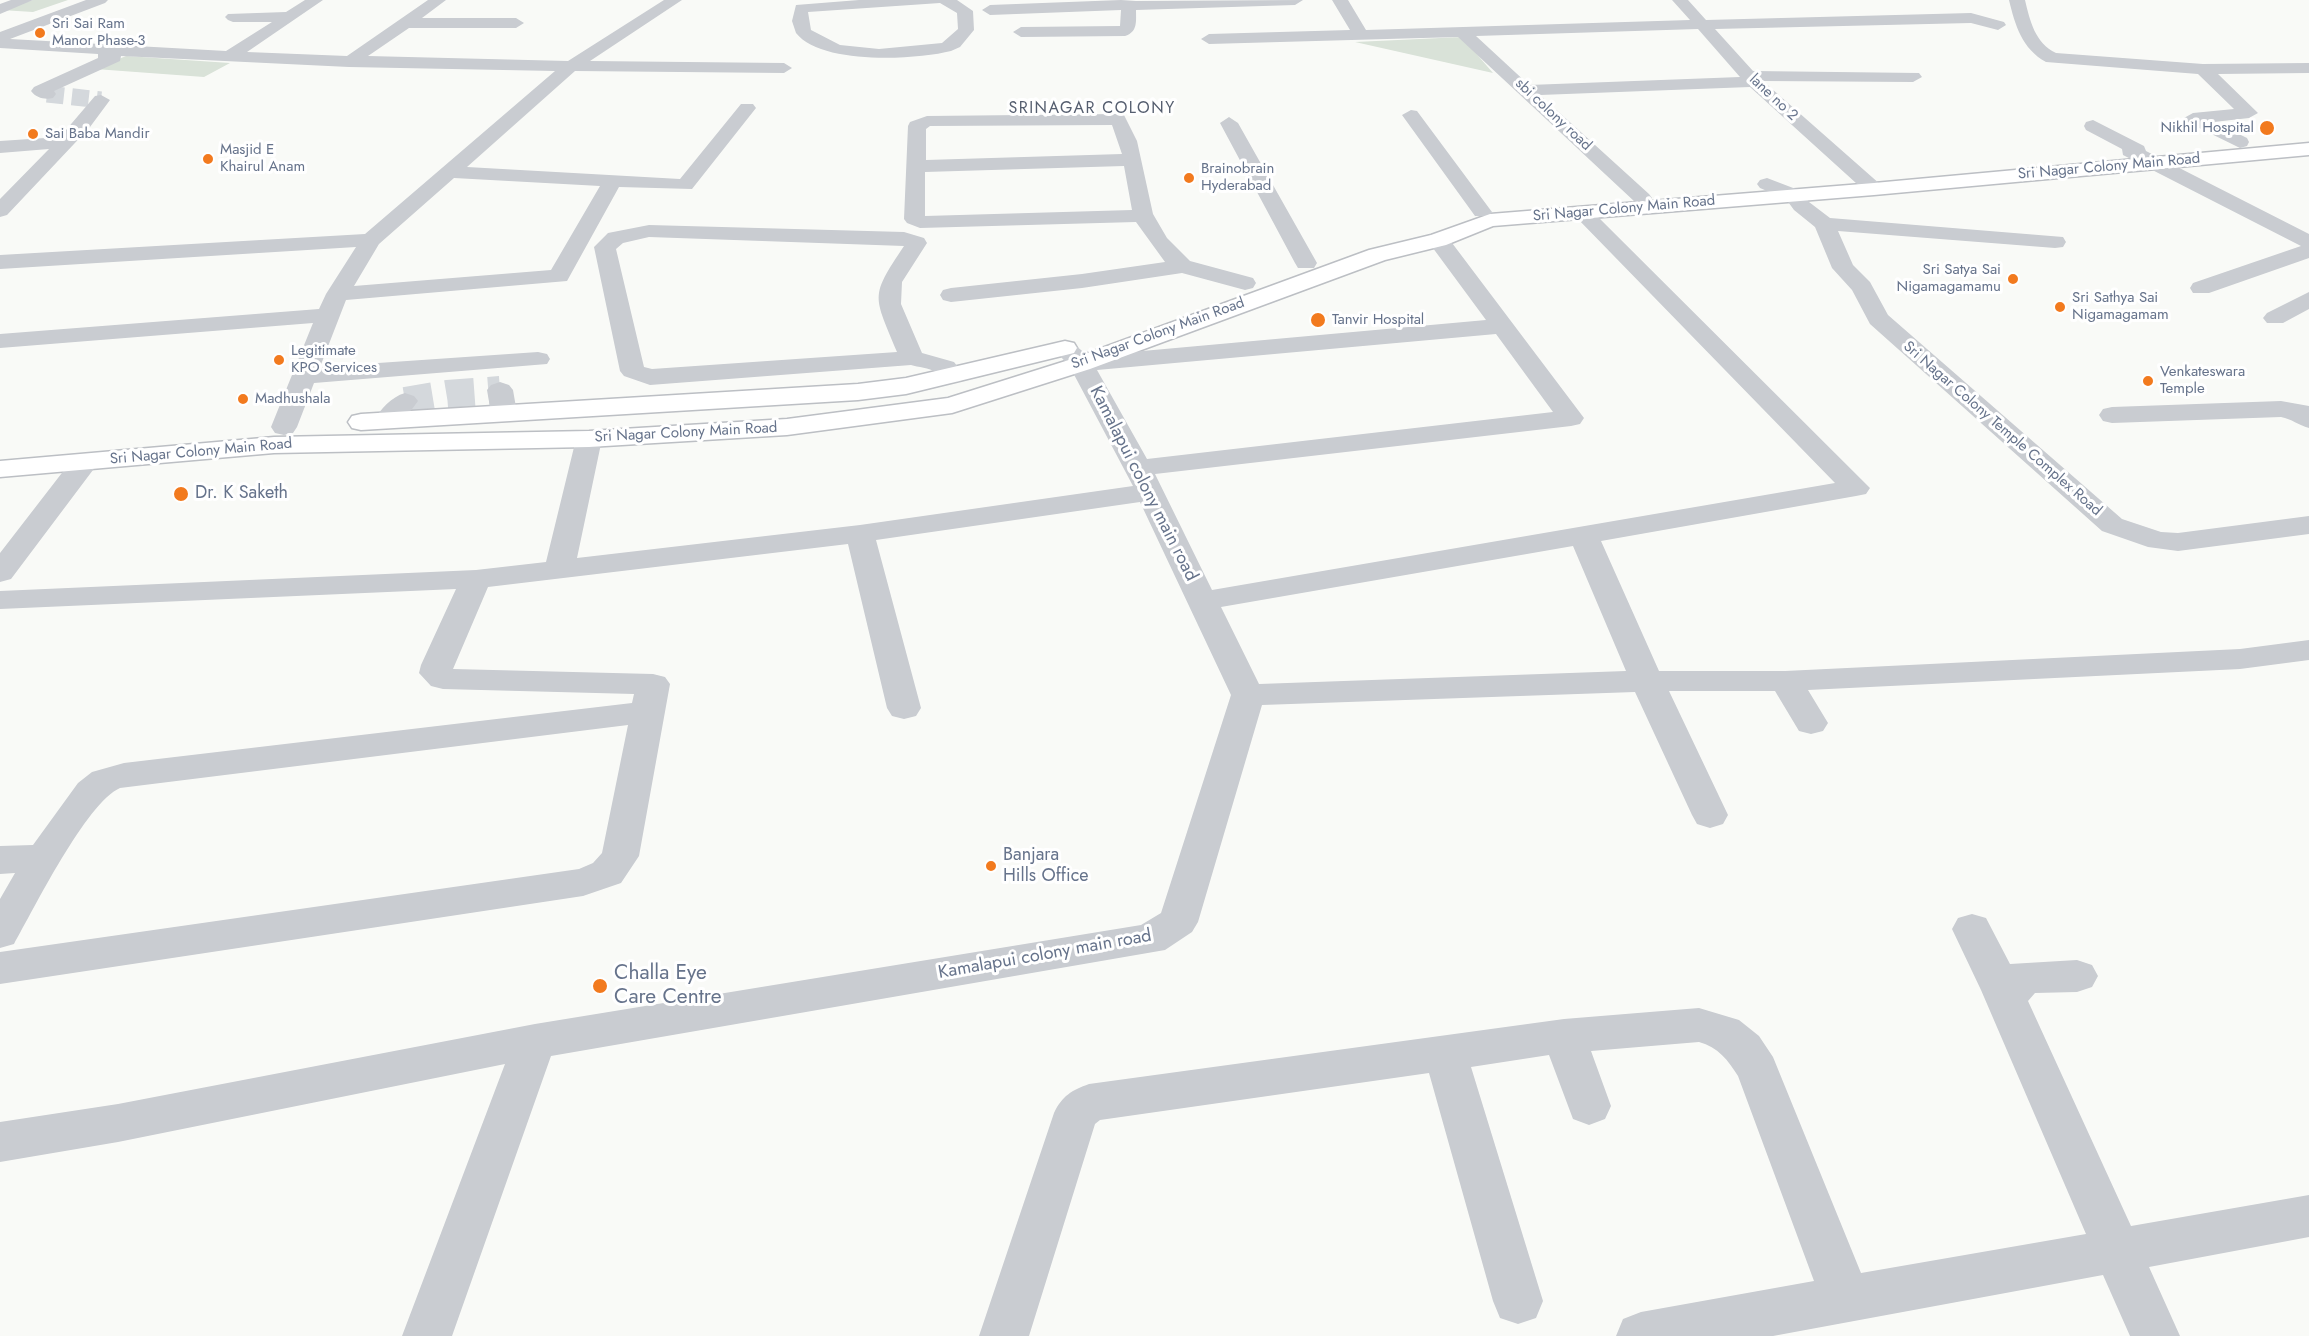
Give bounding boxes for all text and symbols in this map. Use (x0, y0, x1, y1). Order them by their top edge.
place label: Sri Sai Ram Manor Phase-3 (52, 15, 145, 50)
marker: Sri Sai Ram Manor Phase-3 (33, 26, 47, 40)
street label: lane no 2 (1745, 71, 1801, 125)
street label: sbi colony road (1511, 75, 1595, 155)
district label: SRINAGAR COLONY (1008, 99, 1176, 119)
place label: Nikhil Hospital (2160, 119, 2254, 137)
marker: Nikhil Hospital (2258, 119, 2276, 137)
place label: Sai Baba Mandir (45, 125, 150, 143)
marker: Sai Baba Mandir (26, 127, 40, 141)
place label: Masjid E Khairul Anam (220, 141, 305, 176)
street label: Sri Nagar Colony Main Road (2017, 150, 2201, 184)
marker: Masjid E Khairul Anam (201, 152, 215, 166)
place label: Brainobrain Hyderabad (1201, 160, 1274, 195)
marker: Brainobrain Hyderabad (1182, 171, 1196, 185)
street label: Sri Nagar Colony Main Road (1532, 192, 1716, 226)
place label: Sri Satya Sai Nigamagamamu (1897, 261, 2001, 296)
marker: Sri Satya Sai Nigamagamamu (2006, 272, 2020, 286)
place label: Sri Sathya Sai Nigamagamam (2072, 289, 2169, 324)
street label: Sri Nagar Colony Main Road (1069, 294, 1247, 374)
marker: Sri Sathya Sai Nigamagamam (2053, 300, 2067, 314)
marker: Tanvir Hospital (1309, 311, 1327, 329)
place label: Tanvir Hospital (1332, 311, 1424, 329)
street label: Sri Nagar Colony Temple Complex Road (1899, 338, 2105, 520)
place label: Legitimate KPO Services (291, 342, 377, 377)
marker: Legitimate KPO Services (272, 353, 286, 367)
place label: Venkateswara Temple (2160, 363, 2245, 398)
marker: Venkateswara Temple (2141, 374, 2155, 388)
street label: Kamalapui colony main road (1084, 383, 1202, 585)
place label: Madhushala (255, 390, 330, 408)
marker: Madhushala (236, 392, 250, 406)
street label: Sri Nagar Colony Main Road (594, 419, 778, 447)
street label: Sri Nagar Colony Main Road (109, 435, 293, 469)
place label: Dr. K Saketh (195, 483, 288, 505)
marker: Dr. K Saketh (172, 485, 190, 503)
place label: Banjara Hills Office (1003, 845, 1089, 888)
marker: Banjara Hills Office (984, 859, 998, 873)
street label: Kamalapui colony main road (937, 926, 1153, 984)
place label: Challa Eye Care Centre (614, 961, 721, 1011)
marker: Challa Eye Care Centre (591, 977, 609, 995)

